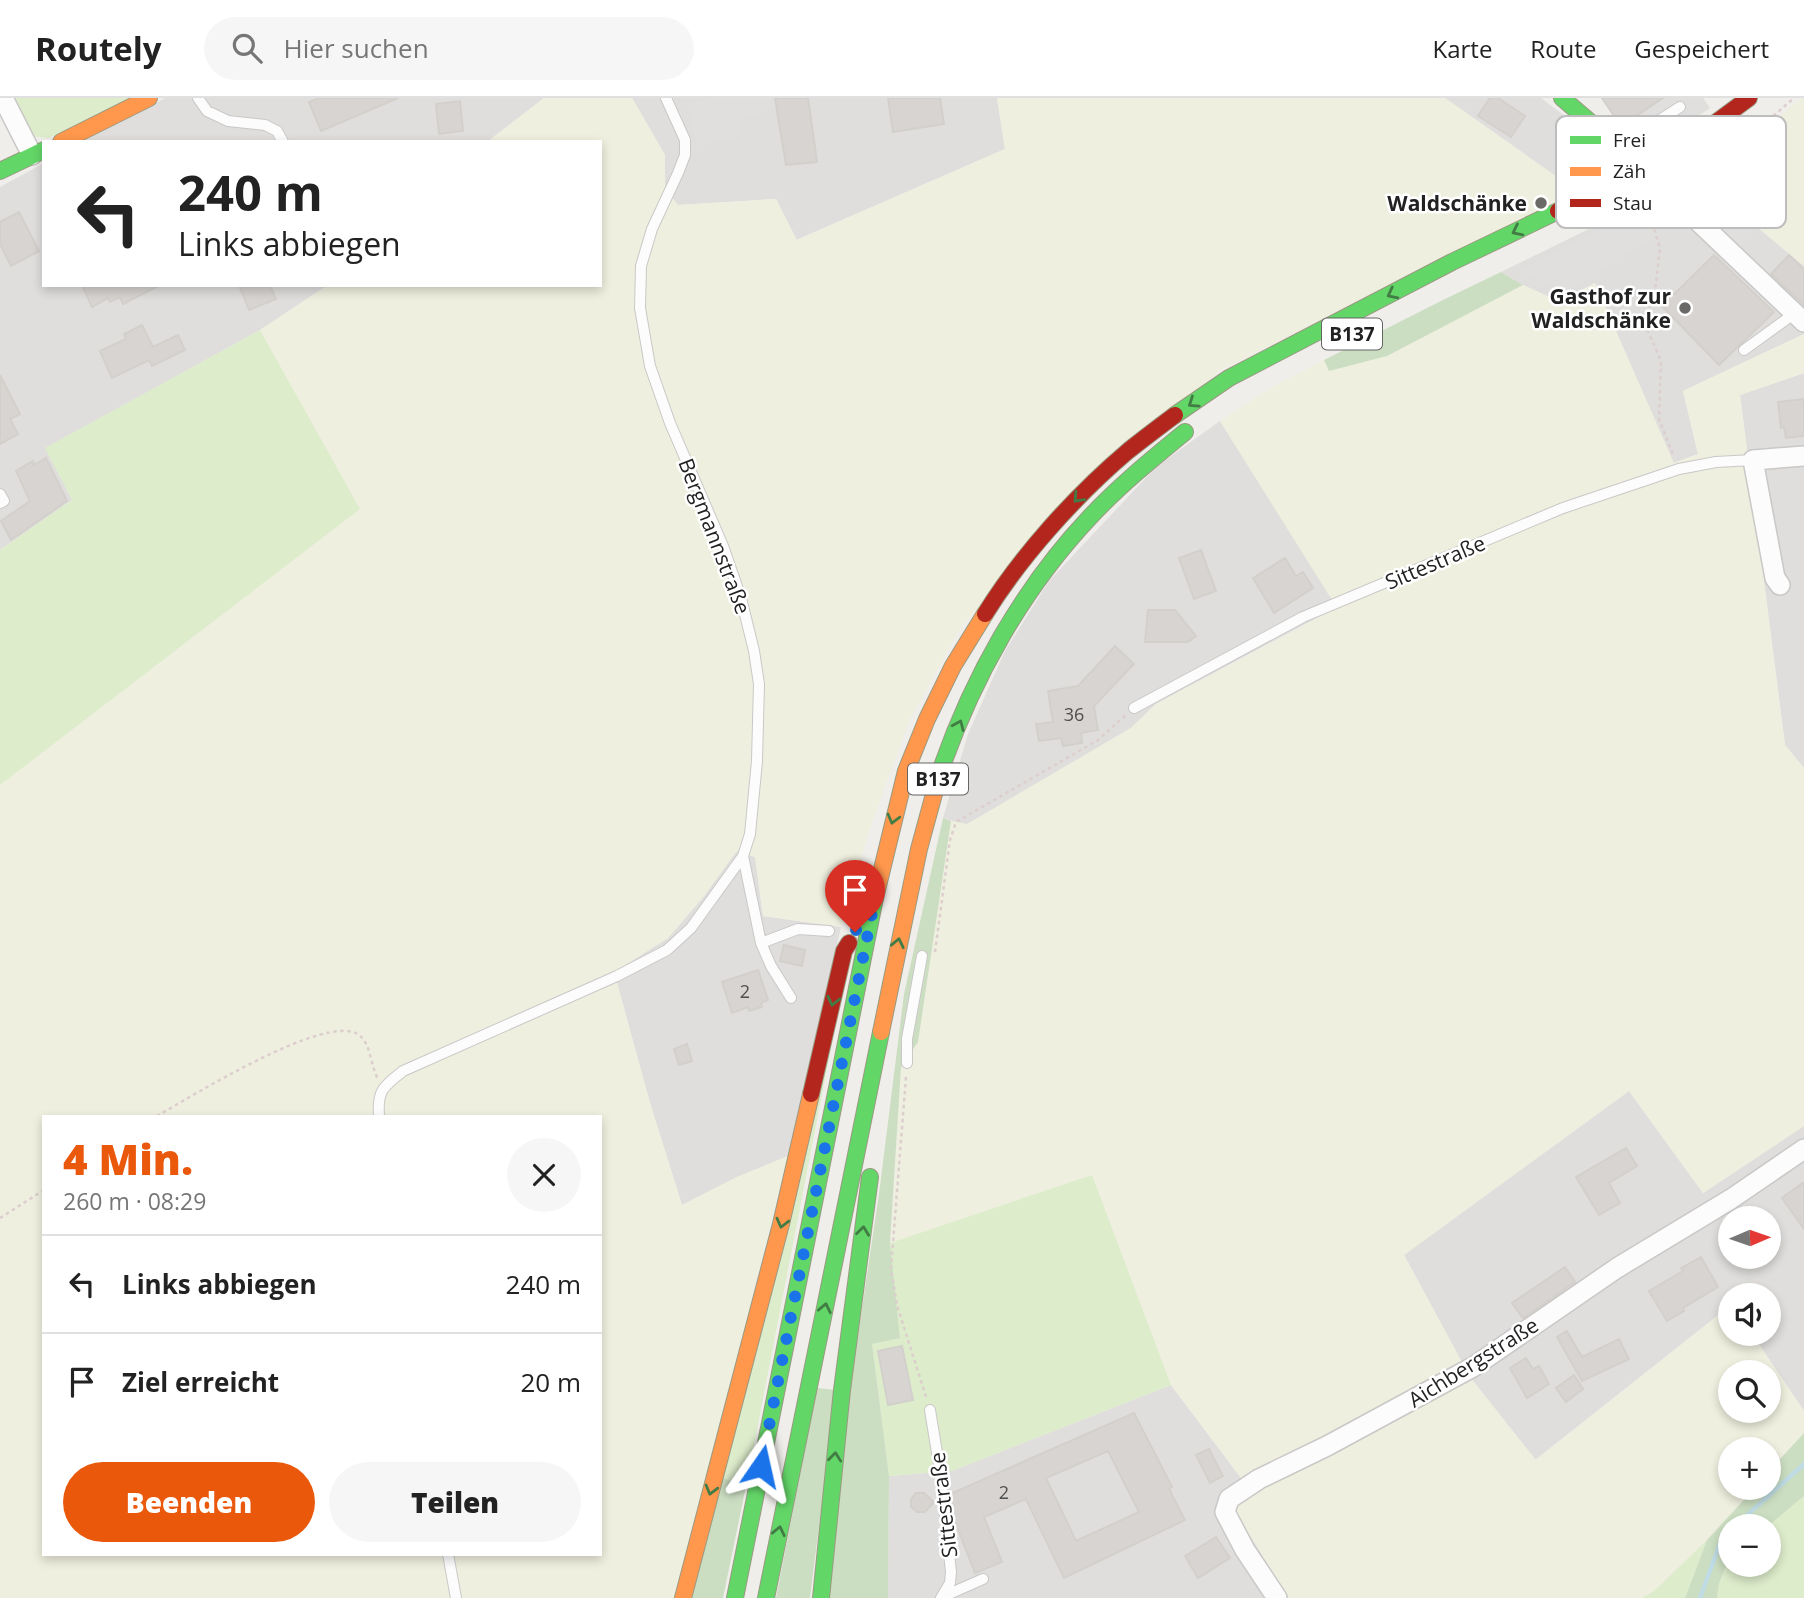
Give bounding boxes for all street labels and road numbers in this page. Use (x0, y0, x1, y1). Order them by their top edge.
road number: B137 (1322, 318, 1382, 350)
street label: Bergmannstraße (672, 454, 758, 618)
street label: Sittestraße (1381, 528, 1489, 596)
road number: B137 (908, 764, 968, 794)
street label: Aichbergstraße (1403, 1311, 1543, 1413)
street label: Sittestraße (923, 1451, 963, 1559)

